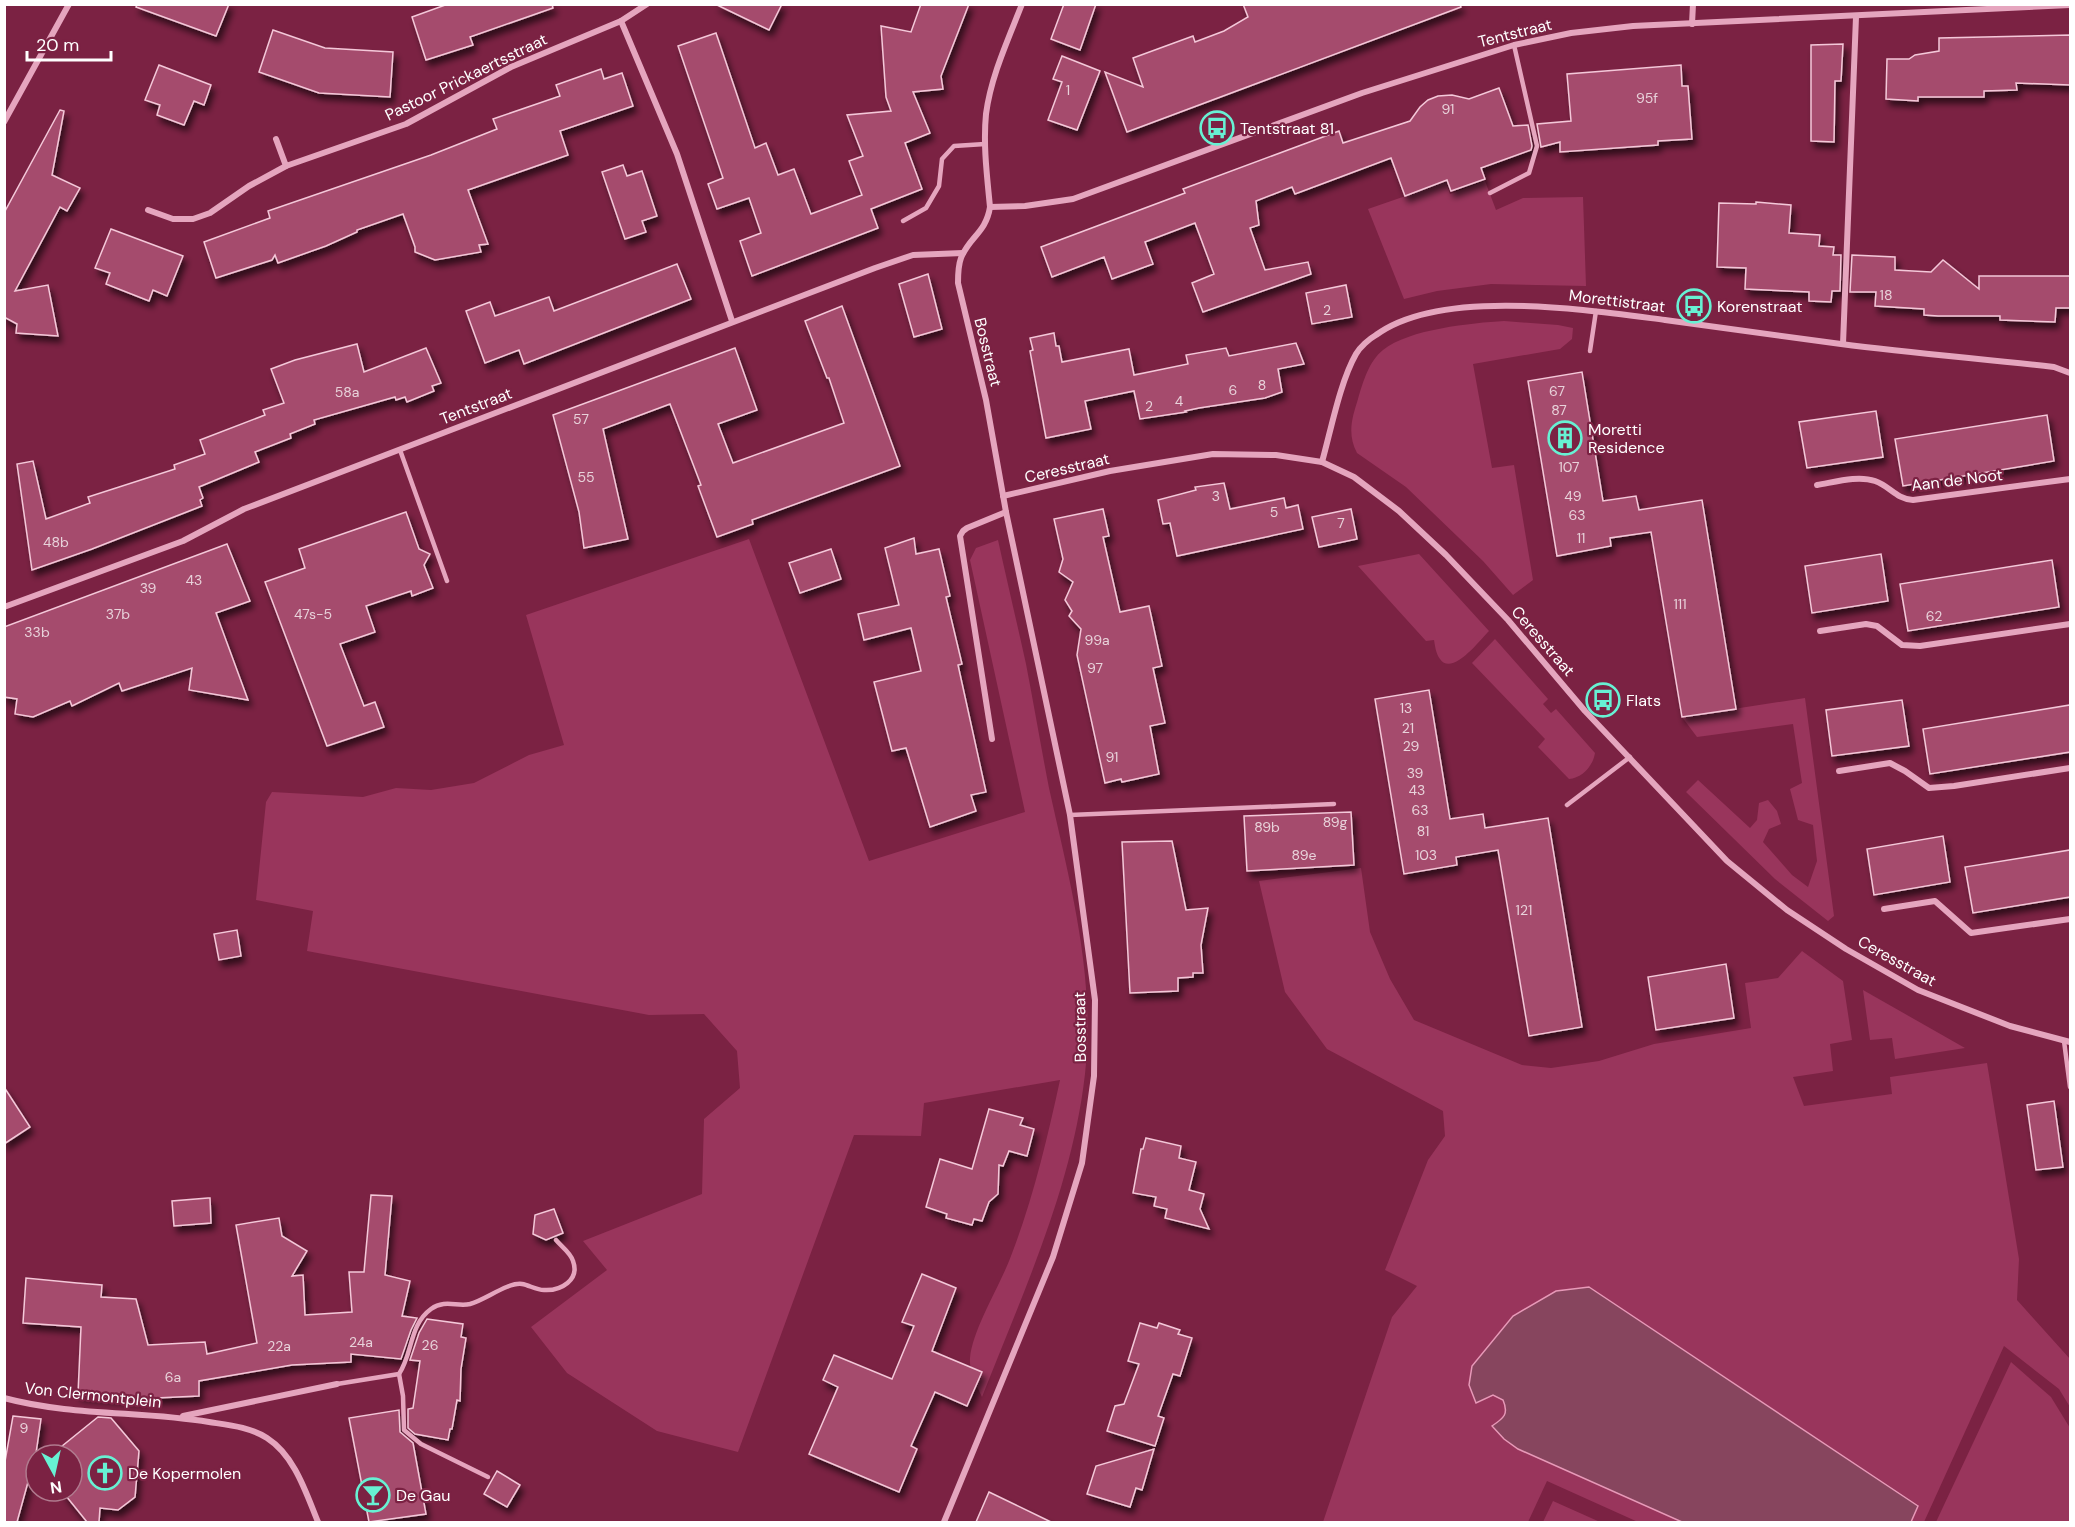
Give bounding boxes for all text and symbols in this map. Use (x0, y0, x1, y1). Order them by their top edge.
street label: Tentstraat (1476, 14, 1554, 52)
scale bar (27, 24, 111, 62)
street label: Pastoor Prickaertsstraat (381, 29, 551, 125)
text: 20 m (36, 33, 79, 57)
house number: 1 (1066, 81, 1070, 99)
house number: 95f (1636, 89, 1658, 107)
house number: 91 (1442, 100, 1454, 118)
bus stop icon: Tentstraat 81 (1199, 110, 1235, 146)
place label: Tentstraat 81 (1240, 118, 1334, 139)
street label: Morettistraat (1568, 285, 1666, 317)
house number: 18 (1880, 286, 1892, 304)
bus stop icon: Korenstraat (1676, 288, 1712, 324)
place label: Korenstraat (1717, 296, 1803, 317)
house number: 2 (1323, 301, 1331, 319)
street label: Bosstraat (969, 315, 1007, 389)
house number: 8 (1258, 376, 1266, 394)
house number: 6 (1229, 381, 1237, 399)
house number: 67 (1549, 382, 1565, 400)
house number: 58a (335, 383, 359, 401)
street label: Tentstraat (437, 383, 515, 429)
house number: 4 (1175, 392, 1184, 410)
house number: 2 (1145, 397, 1153, 415)
house number: 87 (1551, 401, 1567, 419)
house number: 57 (573, 410, 589, 428)
place label: Moretti Residence (1588, 419, 1665, 458)
building icon: Moretti Residence (1547, 420, 1583, 456)
street label: Ceresstraat (1022, 448, 1112, 488)
house number: 107 (1558, 458, 1580, 476)
street label: Aan de Noot (1910, 464, 2004, 496)
house number: 55 (577, 468, 595, 486)
house number: 3 (1212, 487, 1220, 505)
house number: 49 (1564, 487, 1582, 505)
house number: 5 (1270, 503, 1278, 521)
house number: 63 (1568, 506, 1586, 524)
house number: 7 (1337, 514, 1345, 532)
house number: 11 (1577, 529, 1585, 547)
house number: 48b (43, 533, 69, 551)
house number: 43 (186, 571, 202, 589)
house number: 39 (140, 579, 157, 597)
house number: 111 (1673, 595, 1687, 613)
street label: Ceresstraat (1507, 601, 1579, 681)
house number: 37b (106, 605, 130, 623)
house number: 47s-5 (294, 605, 332, 623)
house number: 62 (1926, 607, 1942, 625)
house number: 33b (24, 623, 50, 641)
house number: 99a (1084, 631, 1110, 649)
house number: 97 (1087, 659, 1103, 677)
bus stop icon: Flats (1585, 682, 1621, 718)
place label: Flats (1626, 690, 1661, 711)
house number: 13 (1400, 699, 1412, 717)
house number: 21 (1402, 719, 1414, 737)
house number: 29 (1403, 737, 1420, 755)
house number: 91 (1106, 748, 1118, 766)
house number: 39 (1407, 764, 1424, 782)
house number: 43 (1409, 781, 1425, 799)
house number: 63 (1411, 801, 1429, 819)
house number: 89g (1323, 813, 1348, 831)
house number: 89b (1254, 818, 1280, 836)
house number: 81 (1417, 822, 1429, 840)
house number: 89e (1292, 846, 1316, 864)
house number: 103 (1415, 846, 1437, 864)
house number: 121 (1516, 901, 1532, 919)
street label: Ceresstraat (1854, 931, 1940, 991)
street label: Bosstraat (1069, 992, 1091, 1062)
house number: 24a (349, 1333, 373, 1351)
house number: 26 (422, 1336, 438, 1354)
house number: 22a (267, 1337, 291, 1355)
house number: 6a (165, 1368, 181, 1386)
street label: Von Clermontplein (24, 1377, 162, 1413)
house number: 9 (20, 1419, 29, 1437)
north arrow (24, 1443, 84, 1503)
church icon: De Kopermolen (87, 1455, 123, 1491)
place label: De Kopermolen (128, 1463, 241, 1484)
text: N (49, 1476, 63, 1499)
bar icon: De Gau (355, 1477, 391, 1513)
place label: De Gau (396, 1485, 450, 1506)

